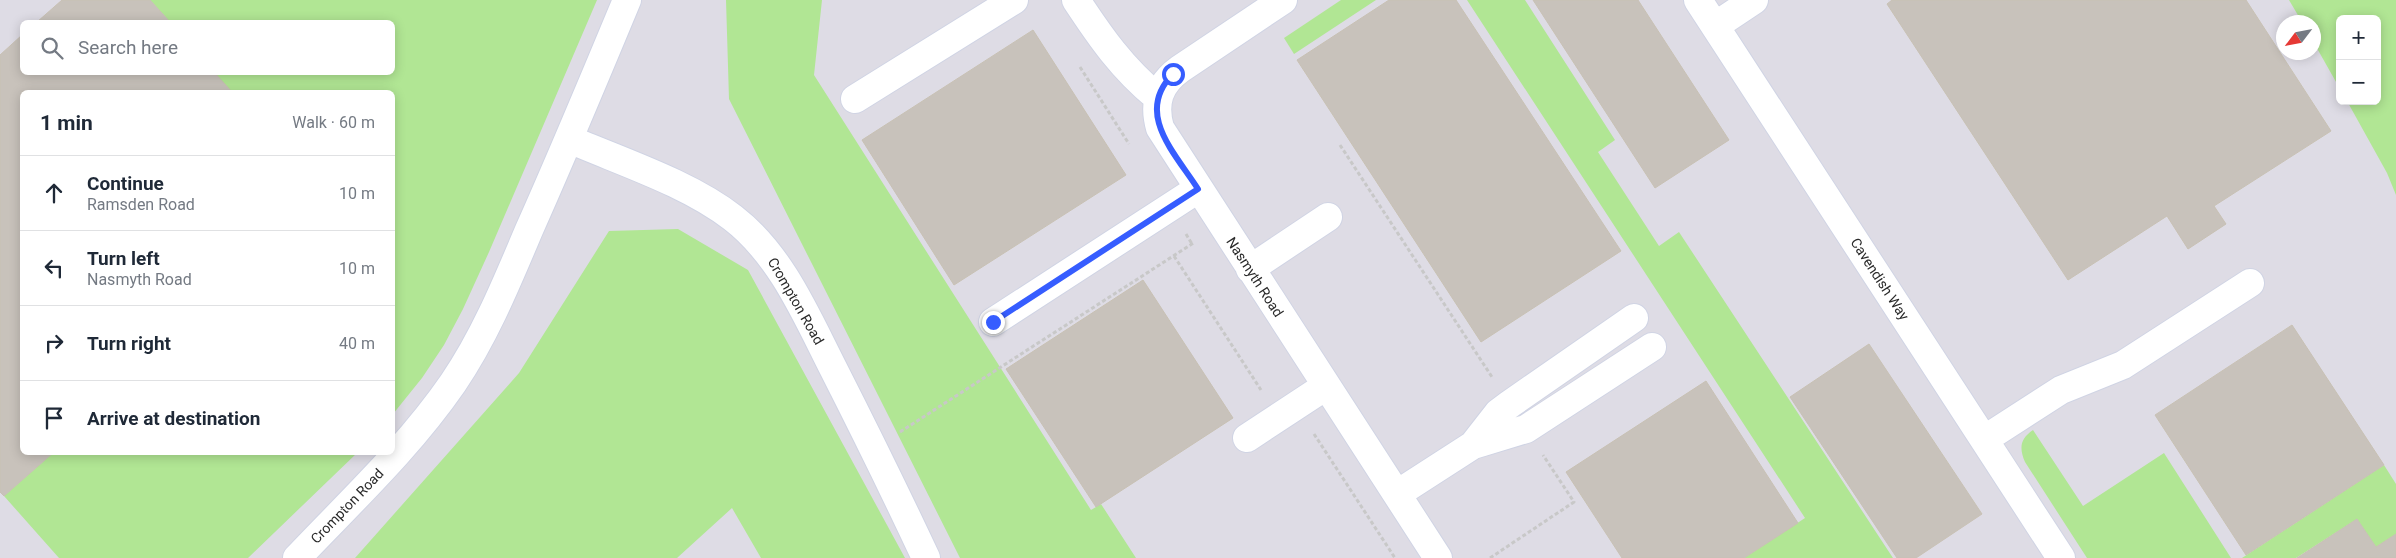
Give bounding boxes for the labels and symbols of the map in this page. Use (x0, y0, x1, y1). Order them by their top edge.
north arrow (2276, 15, 2321, 60)
route start (1162, 63, 1185, 86)
street label: Nasmyth Road (1223, 234, 1287, 320)
street label: Cavendish Way (1848, 235, 1913, 323)
street label: Crompton Road (765, 255, 827, 347)
route end (982, 311, 1005, 334)
street label: Crompton Road (307, 465, 387, 547)

